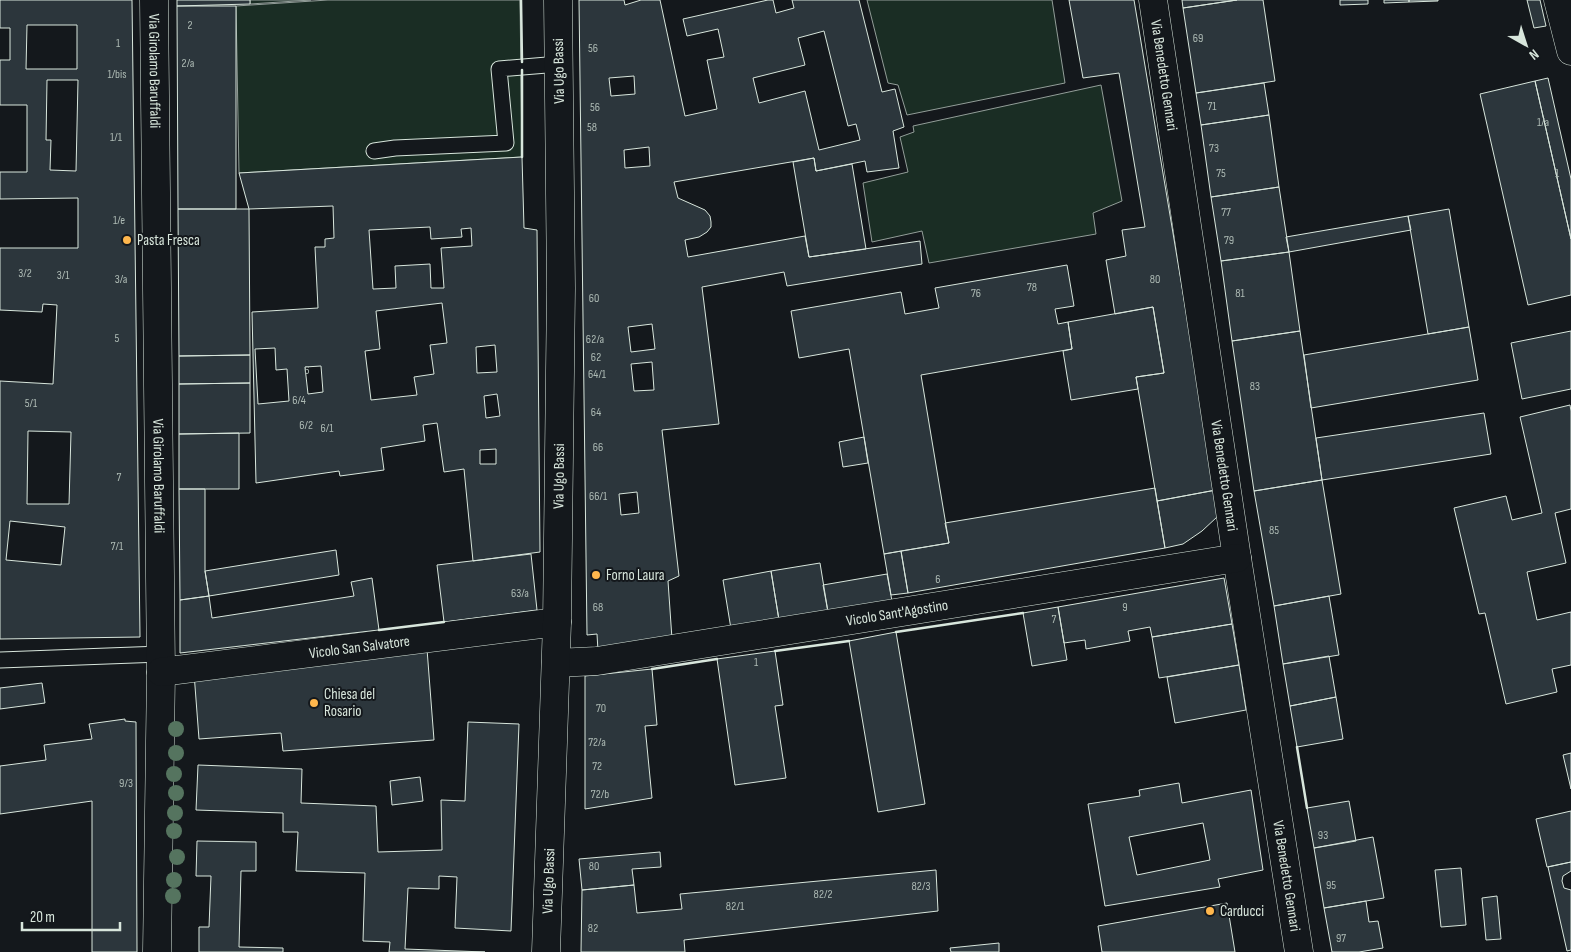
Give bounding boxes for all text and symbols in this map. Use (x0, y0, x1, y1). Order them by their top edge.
street label: Via Girolamo Baruffaldi (145, 14, 165, 128)
house number: 2 (188, 18, 193, 33)
street label: Via Benedetto Gennari (1147, 18, 1182, 132)
north arrow (1501, 20, 1551, 70)
house number: 69 (1193, 31, 1203, 46)
house number: 1 (116, 36, 121, 51)
street label: Via Ugo Bassi (549, 38, 569, 104)
house number: 56 (588, 41, 598, 56)
text: N (1526, 46, 1542, 64)
house number: 2/a (182, 56, 195, 71)
house number: 1/bis (107, 67, 127, 82)
house number: 71 (1207, 99, 1217, 114)
house number: 56 (590, 100, 600, 115)
house number: 1/a (1537, 115, 1549, 130)
house number: 58 (587, 120, 597, 135)
house number: 1/1 (110, 130, 123, 145)
house number: 73 (1209, 141, 1219, 156)
house number: 75 (1216, 166, 1226, 181)
house number: 1 (1555, 166, 1560, 181)
house number: 77 (1221, 205, 1231, 220)
house number: 1/e (113, 213, 125, 228)
place label: Pasta Fresca (137, 231, 200, 250)
house number: 79 (1224, 233, 1234, 248)
marker: Pasta Fresca (121, 234, 133, 246)
house number: 3/2 (18, 266, 32, 281)
house number: 3/1 (57, 268, 70, 283)
house number: 3/a (115, 272, 128, 287)
house number: 80 (1150, 272, 1160, 287)
house number: 78 (1027, 280, 1037, 295)
house number: 76 (971, 286, 981, 301)
house number: 81 (1235, 286, 1246, 301)
house number: 60 (589, 291, 599, 306)
house number: 5 (115, 331, 120, 346)
house number: 62/a (586, 332, 605, 347)
house number: 62 (591, 350, 601, 365)
house number: 6 (304, 363, 310, 378)
house number: 64/1 (588, 367, 607, 382)
house number: 83 (1250, 379, 1260, 394)
house number: 6/4 (292, 393, 306, 408)
house number: 5/1 (25, 396, 38, 411)
house number: 64 (591, 405, 601, 420)
house number: 6/2 (299, 418, 313, 433)
street label: Via Girolamo Baruffaldi (149, 419, 169, 533)
street label: Via Benedetto Gennari (1207, 419, 1242, 533)
house number: 6/1 (321, 421, 334, 436)
house number: 66 (593, 440, 603, 455)
street label: Via Ugo Bassi (549, 443, 569, 509)
house number: 7 (117, 470, 122, 485)
house number: 66/1 (589, 489, 608, 504)
house number: 85 (1269, 523, 1279, 538)
house number: 7/1 (111, 539, 124, 554)
place label: Forno Laura (606, 566, 665, 585)
marker: Forno Laura (590, 569, 602, 581)
house number: 6 (935, 572, 941, 587)
house number: 63/a (511, 586, 529, 601)
street label: Vicolo Sant'Agostino (845, 595, 949, 630)
house number: 68 (593, 600, 603, 615)
house number: 9 (1122, 600, 1128, 615)
house number: 7 (1052, 612, 1057, 627)
street label: Vicolo San Salvatore (308, 631, 411, 663)
house number: 1 (754, 655, 759, 670)
place label: Chiesa del Rosario (324, 685, 375, 721)
marker: Chiesa del Rosario (308, 697, 320, 709)
house number: 70 (596, 701, 606, 716)
house number: 72/a (588, 735, 606, 750)
house number: 72 (592, 759, 602, 774)
house number: 9/3 (119, 776, 133, 791)
house number: 72/b (591, 787, 609, 802)
street label: Via Benedetto Gennari (1269, 819, 1305, 933)
house number: 93 (1318, 828, 1328, 843)
street label: Via Ugo Bassi (538, 848, 559, 914)
house number: 80 (589, 859, 599, 874)
house number: 95 (1326, 878, 1336, 893)
house number: 82/3 (911, 879, 931, 894)
house number: 82/2 (813, 887, 833, 902)
house number: 82/1 (726, 899, 745, 914)
scale bar (22, 900, 120, 932)
place label: Carducci (1220, 902, 1264, 921)
marker: Carducci (1204, 905, 1216, 917)
text: 20 m (30, 908, 55, 927)
house number: 82 (588, 921, 598, 936)
house number: 97 (1336, 931, 1346, 946)

